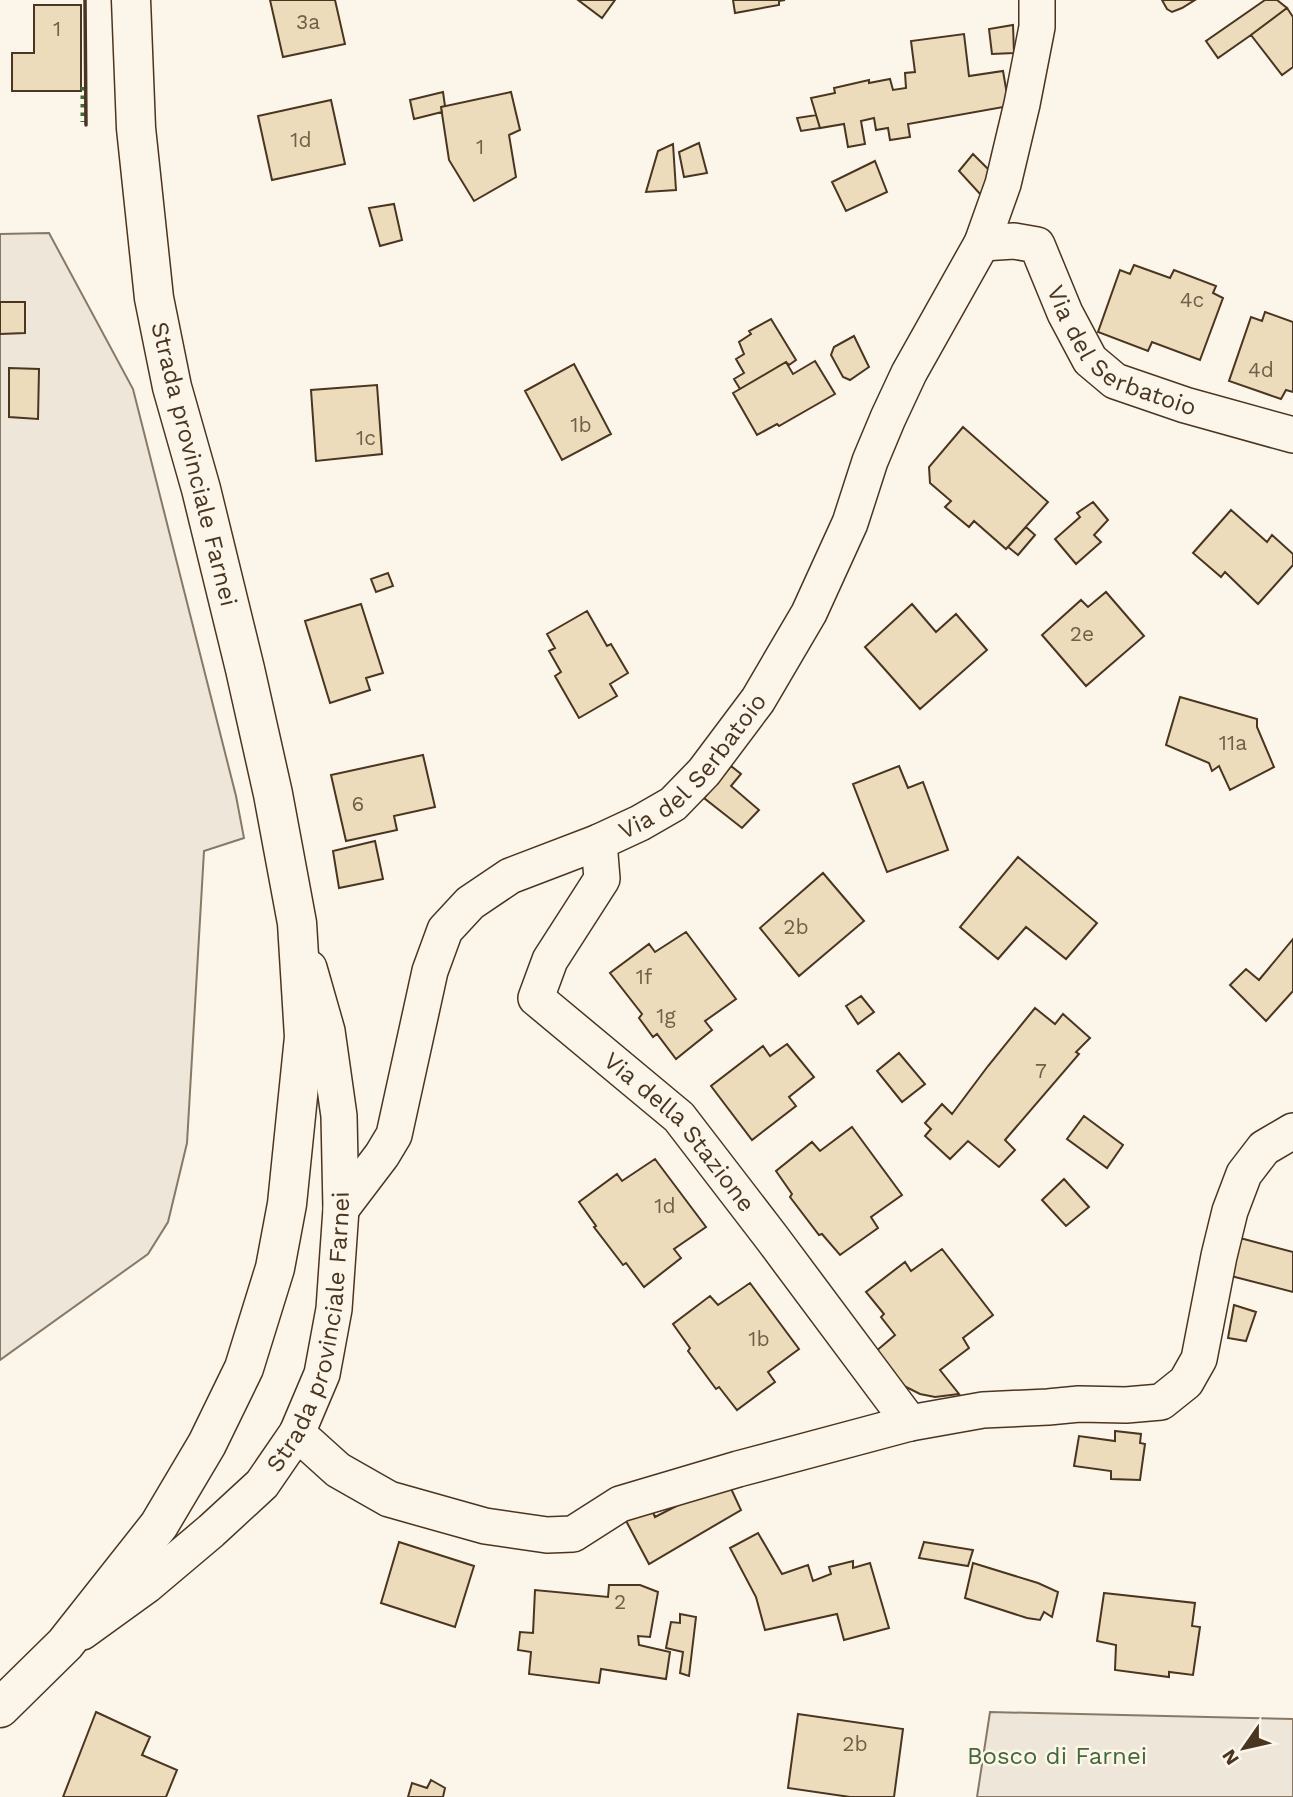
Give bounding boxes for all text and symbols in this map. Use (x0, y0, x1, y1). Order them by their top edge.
house number: 3a (296, 9, 320, 34)
house number: 1 (53, 16, 61, 41)
house number: 1d (290, 127, 312, 152)
house number: 1 (476, 134, 484, 159)
street label: Via del Serbatoio (1041, 281, 1199, 421)
house number: 4c (1180, 287, 1204, 312)
street label: Strada provinciale Farnei (145, 319, 243, 609)
house number: 4d (1248, 357, 1274, 382)
house number: 1b (570, 412, 592, 437)
house number: 1c (356, 425, 376, 450)
house number: 2e (1070, 621, 1094, 646)
street label: Via del Serbatoio (614, 688, 772, 845)
house number: 11a (1219, 730, 1247, 755)
house number: 6 (352, 791, 364, 816)
house number: 2b (783, 914, 809, 939)
house number: 1f (636, 964, 652, 989)
house number: 1g (656, 1003, 677, 1028)
street label: Via della Stazione (598, 1046, 761, 1217)
house number: 7 (1035, 1058, 1047, 1083)
street label: Strada provinciale Farnei (260, 1191, 355, 1477)
house number: 1d (654, 1193, 676, 1218)
house number: 1b (748, 1326, 770, 1351)
house number: 2 (614, 1589, 626, 1614)
north arrow (1209, 1713, 1279, 1783)
house number: 2b (842, 1731, 868, 1756)
park label: Bosco di Farnei (967, 1742, 1147, 1770)
text: N (1217, 1745, 1244, 1769)

